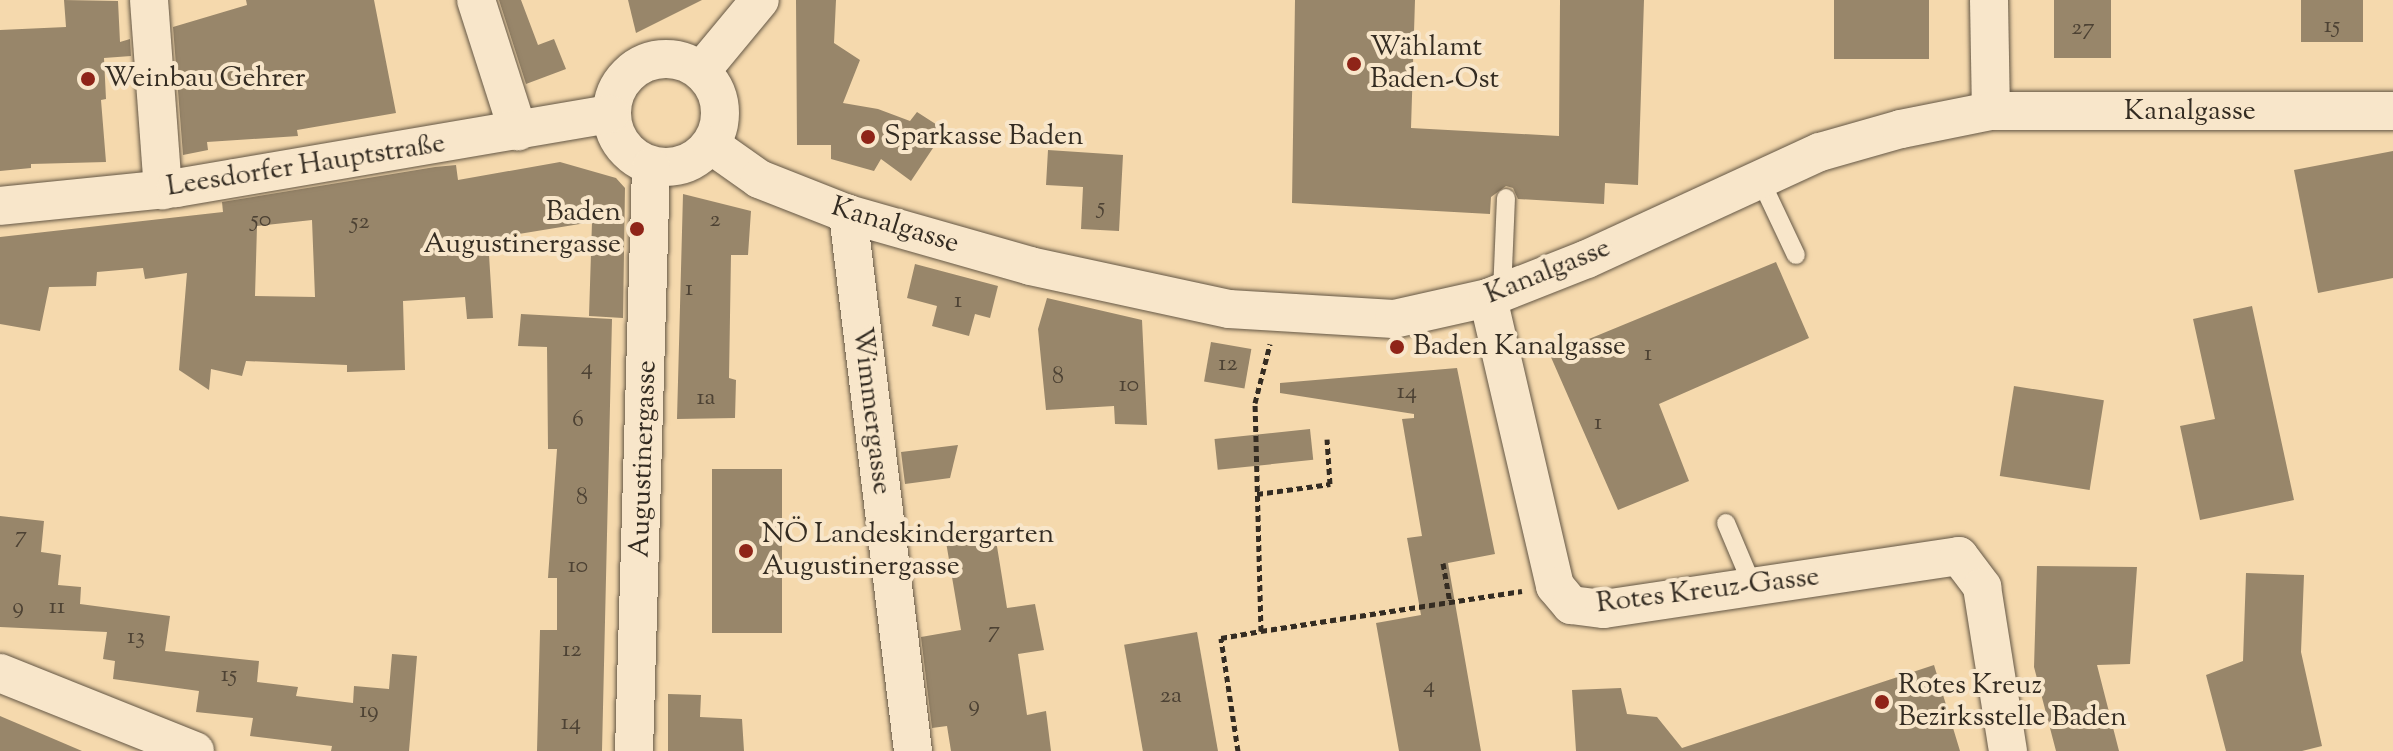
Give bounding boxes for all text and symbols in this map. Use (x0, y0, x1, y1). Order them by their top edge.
house number: 15 (2324, 13, 2340, 41)
house number: 27 (2071, 15, 2095, 43)
place label: Wählamt Baden-Ost (1370, 31, 1499, 97)
marker: Wählamt Baden-Ost (1345, 55, 1363, 73)
place label: Weinbau Gehrer (104, 62, 306, 96)
marker: Weinbau Gehrer (79, 70, 97, 88)
street label: Kanalgasse (2124, 95, 2256, 129)
place label: Sparkasse Baden (884, 120, 1084, 154)
street label: Leesdorfer Hauptstraße (164, 127, 448, 205)
marker: Sparkasse Baden (859, 128, 877, 146)
street label: Kanalgasse (827, 191, 963, 261)
house number: 5 (1097, 194, 1105, 222)
place label: Baden Augustinergasse (423, 196, 621, 262)
house number: 50 (251, 207, 271, 235)
house number: 2 (709, 207, 721, 235)
house number: 52 (350, 209, 370, 237)
marker: Baden Augustinergasse (628, 220, 646, 238)
street label: Kanalgasse (1481, 232, 1615, 312)
house number: 1 (685, 276, 693, 304)
house number: 1 (954, 288, 962, 316)
street label: Wimmergasse (844, 325, 898, 497)
place label: Baden Kanalgasse (1413, 330, 1626, 364)
marker: Baden Kanalgasse (1388, 338, 1406, 356)
house number: 1 (1644, 341, 1652, 369)
house number: 12 (1218, 351, 1238, 379)
house number: 4 (581, 355, 593, 383)
street label: Augustinergasse (624, 360, 664, 558)
house number: 8 (1052, 364, 1064, 392)
house number: 10 (1119, 372, 1139, 400)
house number: 14 (1397, 379, 1417, 407)
house number: 1a (696, 385, 716, 413)
house number: 6 (572, 407, 584, 435)
house number: 1 (1594, 410, 1602, 438)
house number: 8 (576, 485, 588, 513)
place label: NÖ Landeskindergarten Augustinergasse (762, 518, 1054, 584)
house number: 7 (15, 523, 27, 551)
marker: NÖ Landeskindergarten Augustinergasse (737, 542, 755, 560)
house number: 10 (568, 553, 588, 581)
street label: Rotes Kreuz-Gasse (1595, 561, 1821, 621)
house number: 9 (12, 594, 24, 622)
house number: 11 (49, 594, 65, 622)
house number: 7 (988, 618, 1000, 646)
house number: 13 (127, 624, 145, 652)
house number: 12 (562, 637, 582, 665)
house number: 15 (221, 662, 237, 690)
place label: Rotes Kreuz Bezirksstelle Baden (1898, 669, 2127, 735)
house number: 4 (1423, 673, 1435, 701)
house number: 2a (1160, 683, 1182, 711)
house number: 9 (968, 692, 980, 720)
marker: Rotes Kreuz Bezirksstelle Baden (1873, 693, 1891, 711)
house number: 19 (359, 698, 379, 726)
house number: 14 (561, 710, 581, 738)

